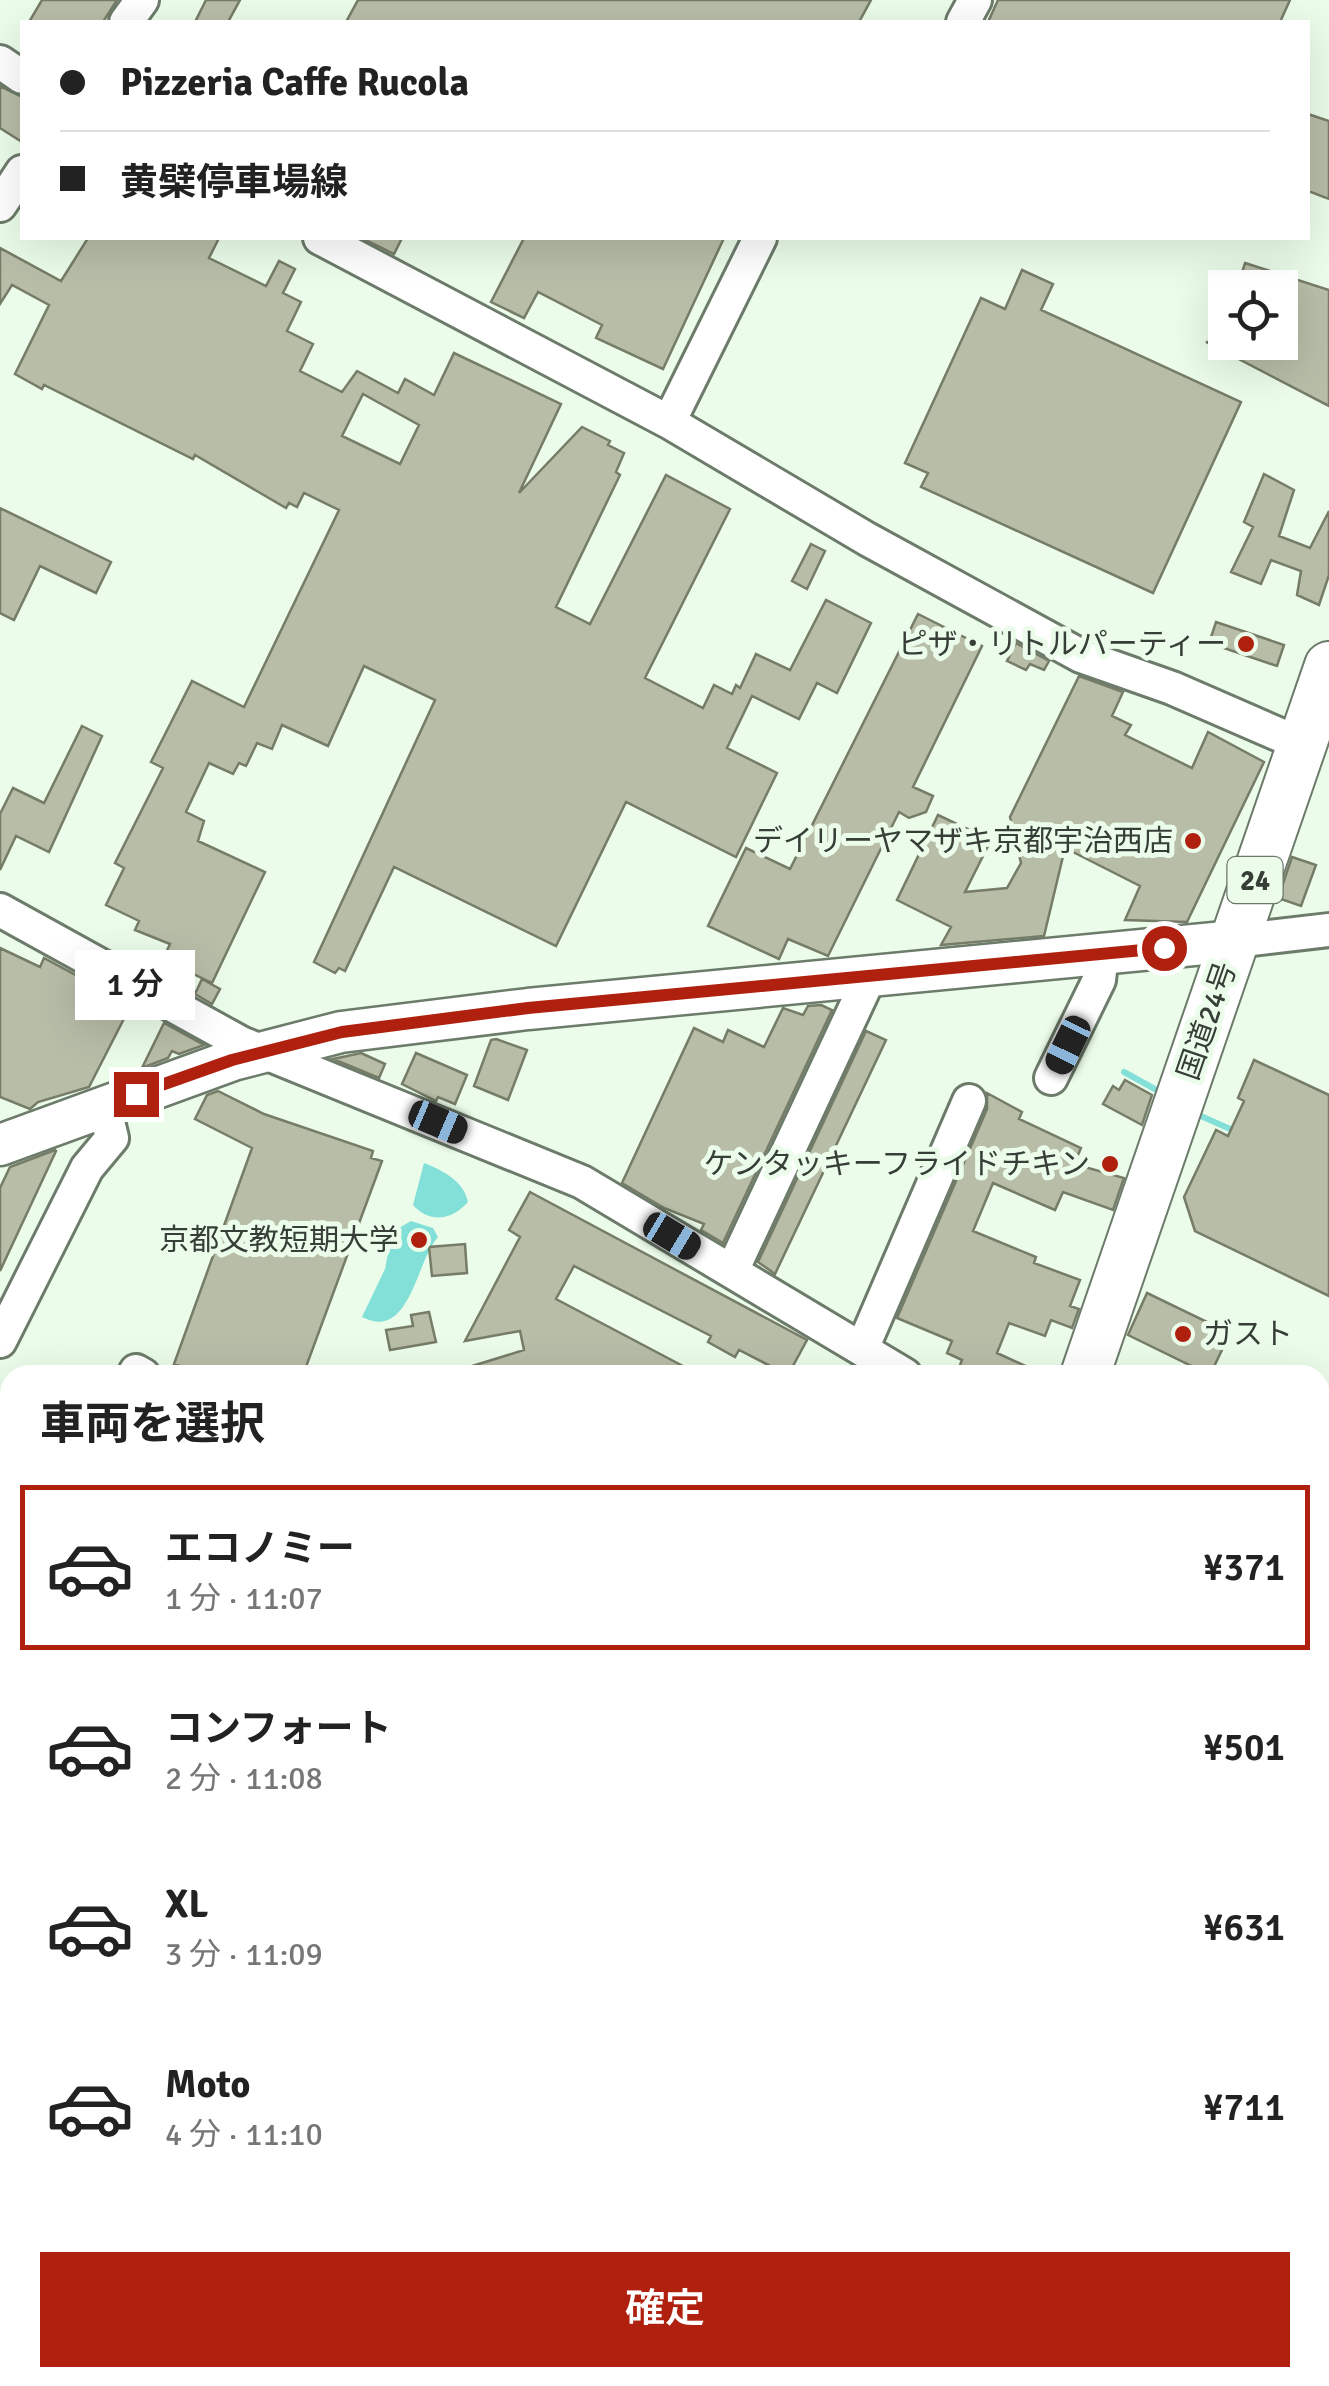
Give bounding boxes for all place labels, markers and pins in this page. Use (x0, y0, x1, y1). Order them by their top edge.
place label: ピザ・リトルパーティー (898, 626, 1226, 663)
marker: ピザ・リトルパーティー (1235, 633, 1257, 655)
place label: デイリーヤマザキ京都宇治西店 (753, 823, 1173, 860)
marker: デイリーヤマザキ京都宇治西店 (1182, 830, 1204, 852)
place label: ケンタッキーフライドチキン (704, 1146, 1090, 1183)
marker: ケンタッキーフライドチキン (1099, 1153, 1121, 1175)
place label: 京都文教短期大学 (159, 1222, 399, 1259)
marker: 京都文教短期大学 (408, 1229, 430, 1251)
place label: ガスト (1203, 1316, 1293, 1353)
marker: ガスト (1172, 1323, 1194, 1345)

